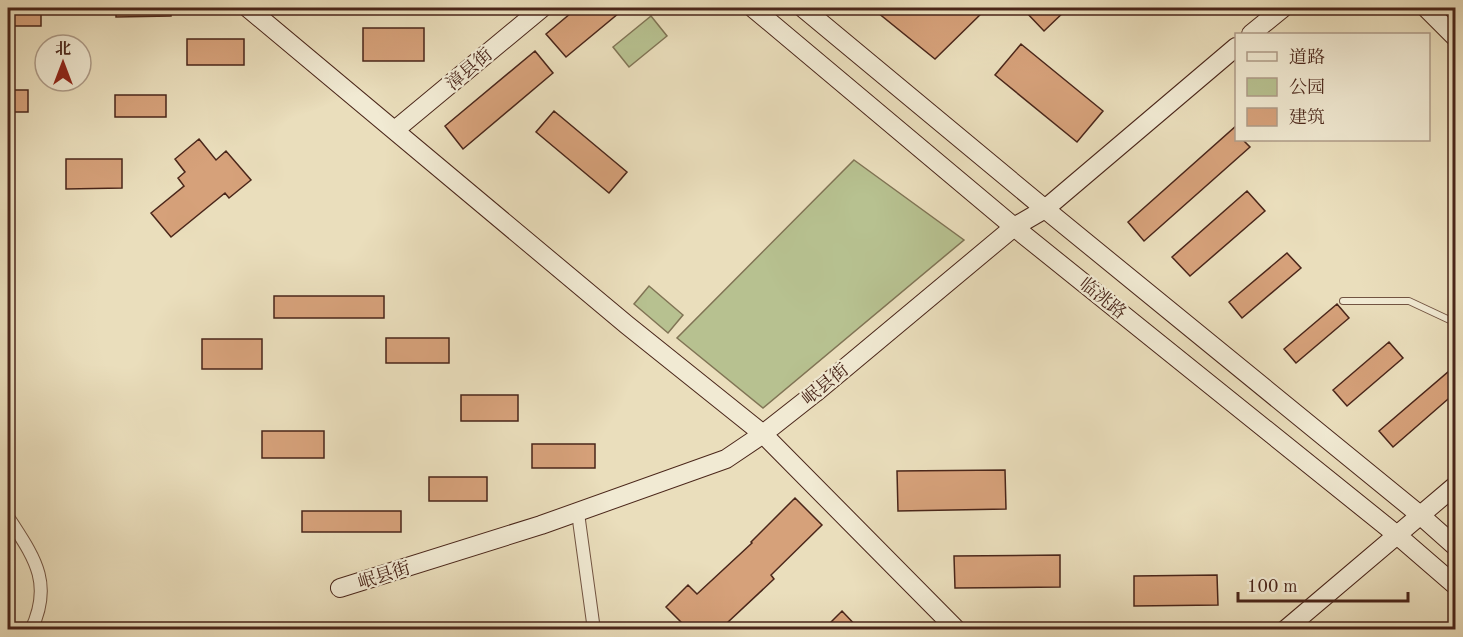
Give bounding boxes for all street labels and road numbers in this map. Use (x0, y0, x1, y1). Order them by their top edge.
street label: 漳县街 (442, 44, 496, 94)
street label: 临洮路 (1076, 273, 1130, 323)
street label: 岷县街 (798, 360, 852, 409)
street label: 岷县街 (356, 558, 413, 592)

